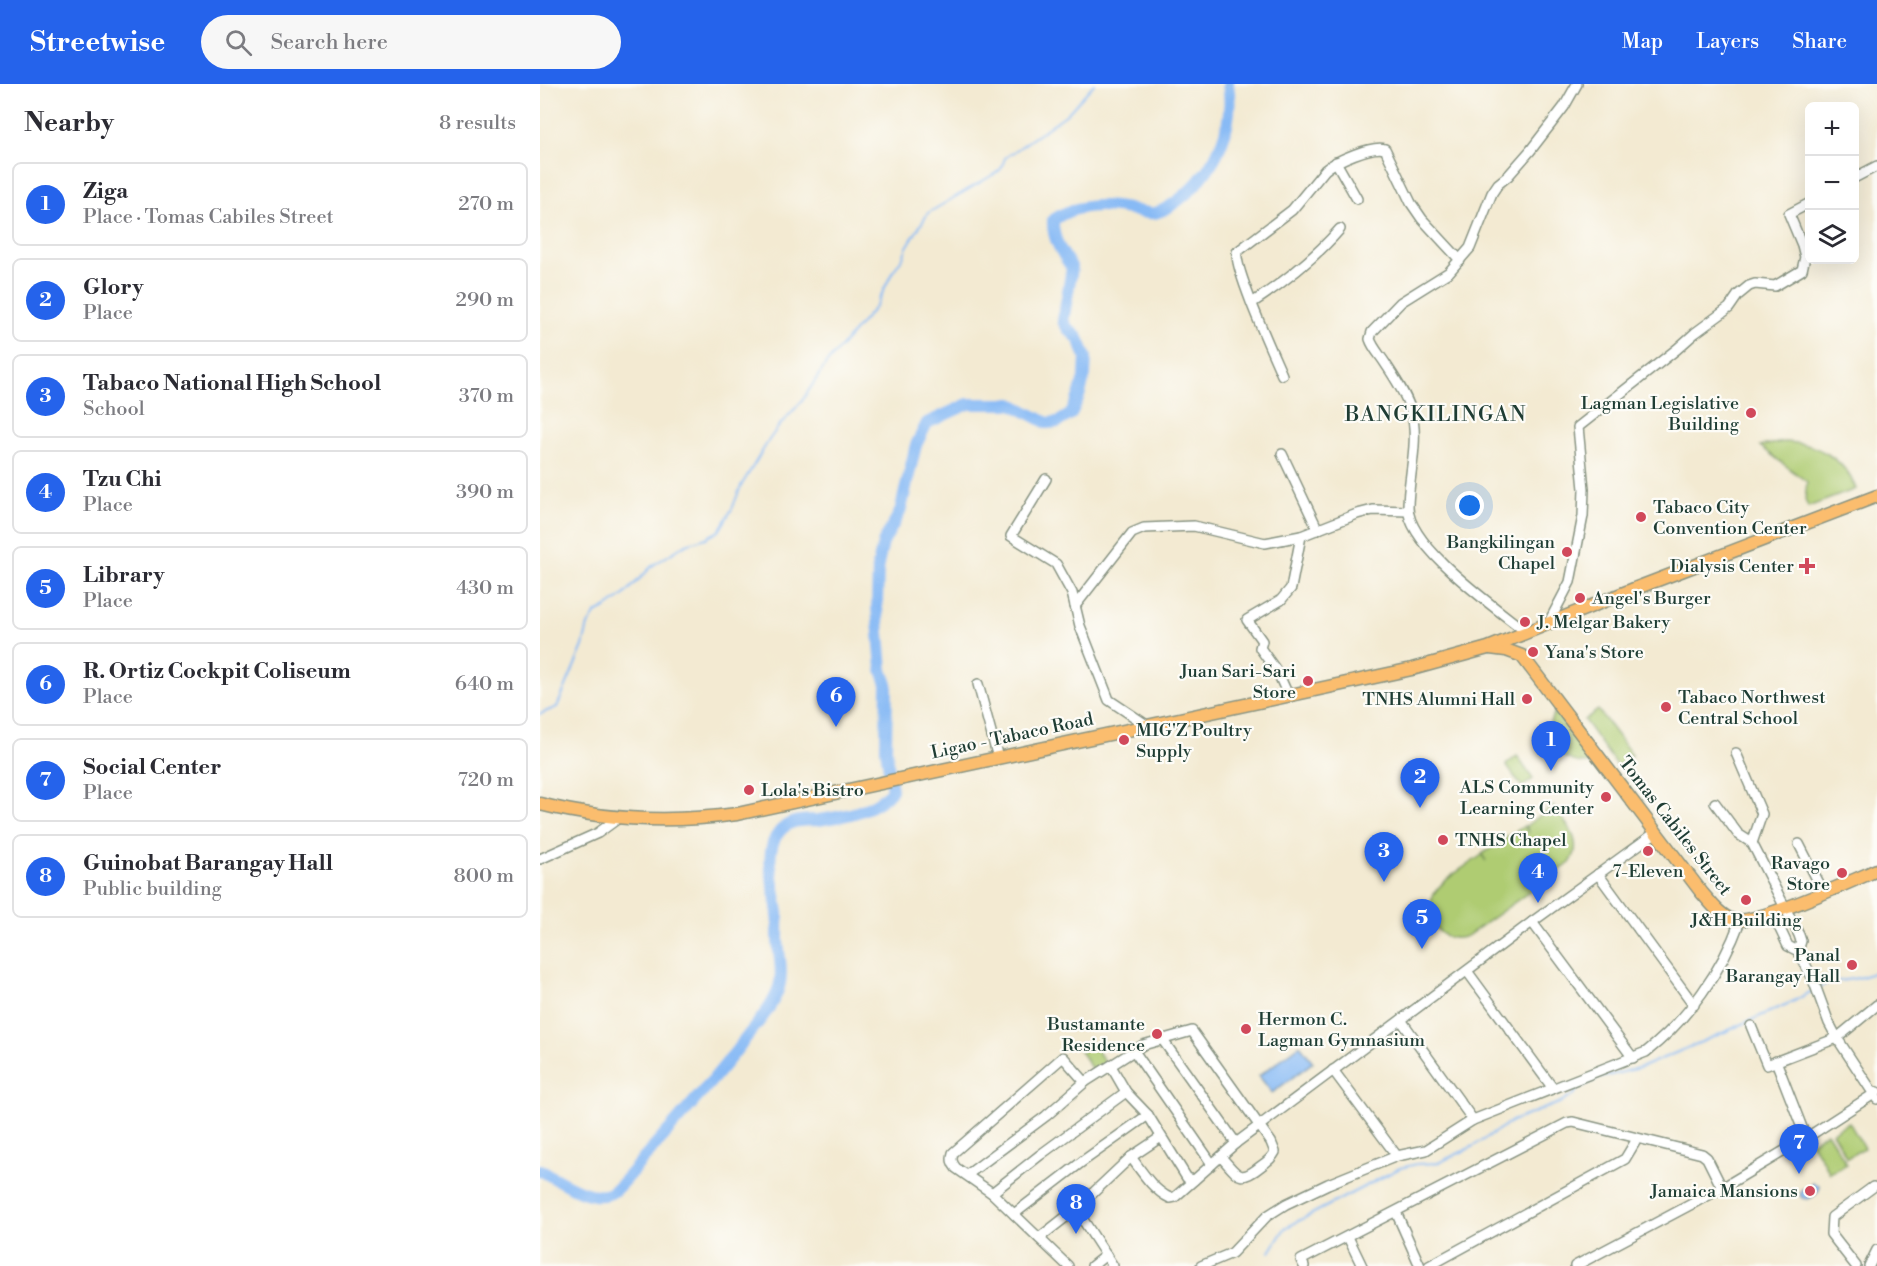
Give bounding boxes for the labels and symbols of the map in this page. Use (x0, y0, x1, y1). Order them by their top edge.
place label: Lagman Legislative Building (1581, 392, 1740, 436)
district label: BANGKILINGAN (1344, 402, 1527, 428)
marker: Lagman Legislative Building (1744, 406, 1758, 420)
your location (1455, 491, 1484, 520)
place label: Tabaco City Convention Center (1653, 496, 1807, 540)
marker: Tabaco City Convention Center (1634, 510, 1648, 524)
place label: Bangkilingan Chapel (1446, 531, 1556, 575)
marker: Bangkilingan Chapel (1560, 545, 1574, 559)
place label: Dialysis Center (1670, 555, 1794, 578)
marker: Dialysis Center (1798, 557, 1816, 575)
place label: Angel's Burger (1591, 587, 1711, 610)
marker: Angel's Burger (1573, 591, 1587, 605)
place label: J. Melgar Bakery (1536, 611, 1671, 634)
marker: J. Melgar Bakery (1518, 615, 1532, 629)
place label: Yana's Store (1544, 641, 1644, 664)
marker: Yana's Store (1526, 645, 1540, 659)
place label: Juan Sari-Sari Store (1179, 660, 1296, 704)
marker: Juan Sari-Sari Store (1301, 674, 1315, 688)
pin: 6 (816, 678, 856, 727)
place label: Tabaco Northwest Central School (1678, 686, 1826, 730)
place label: TNHS Alumni Hall (1362, 688, 1516, 711)
marker: TNHS Alumni Hall (1520, 692, 1534, 706)
marker: Tabaco Northwest Central School (1659, 700, 1673, 714)
street label: Ligao - Tabaco Road (929, 707, 1096, 764)
place label: MIG'Z Poultry Supply (1136, 719, 1252, 763)
pin: 1 (1532, 722, 1570, 771)
marker: MIG'Z Poultry Supply (1117, 733, 1131, 747)
street label: Tomas Cabiles Street (1614, 752, 1737, 901)
pin: 2 (1400, 758, 1440, 808)
place label: ALS Community Learning Center (1459, 776, 1594, 820)
place label: Lola's Bistro (761, 779, 864, 802)
marker: Lola's Bistro (742, 783, 756, 797)
marker: ALS Community Learning Center (1599, 790, 1613, 804)
place label: TNHS Chapel (1455, 829, 1567, 852)
pin: 3 (1364, 832, 1404, 882)
marker: TNHS Chapel (1436, 833, 1450, 847)
marker: 7-Eleven (1641, 844, 1655, 858)
place label: Ravago Store (1771, 852, 1830, 896)
pin: 4 (1518, 854, 1558, 903)
place label: 7-Eleven (1613, 860, 1684, 883)
marker: Ravago Store (1835, 866, 1849, 880)
marker: J&H Building (1739, 893, 1753, 907)
pin: 5 (1402, 900, 1442, 949)
place label: J&H Building (1689, 909, 1802, 932)
place label: Panal Barangay Hall (1725, 944, 1841, 988)
marker: Panal Barangay Hall (1845, 958, 1859, 972)
place label: Hermon C. Lagman Gymnasium (1258, 1008, 1425, 1052)
place label: Bustamante Residence (1046, 1013, 1145, 1057)
marker: Hermon C. Lagman Gymnasium (1239, 1022, 1253, 1036)
marker: Bustamante Residence (1150, 1027, 1164, 1041)
pin: 7 (1780, 1124, 1818, 1174)
place label: Jamaica Mansions (1649, 1180, 1798, 1203)
pin: 8 (1056, 1184, 1096, 1234)
marker: Jamaica Mansions (1803, 1184, 1817, 1198)

